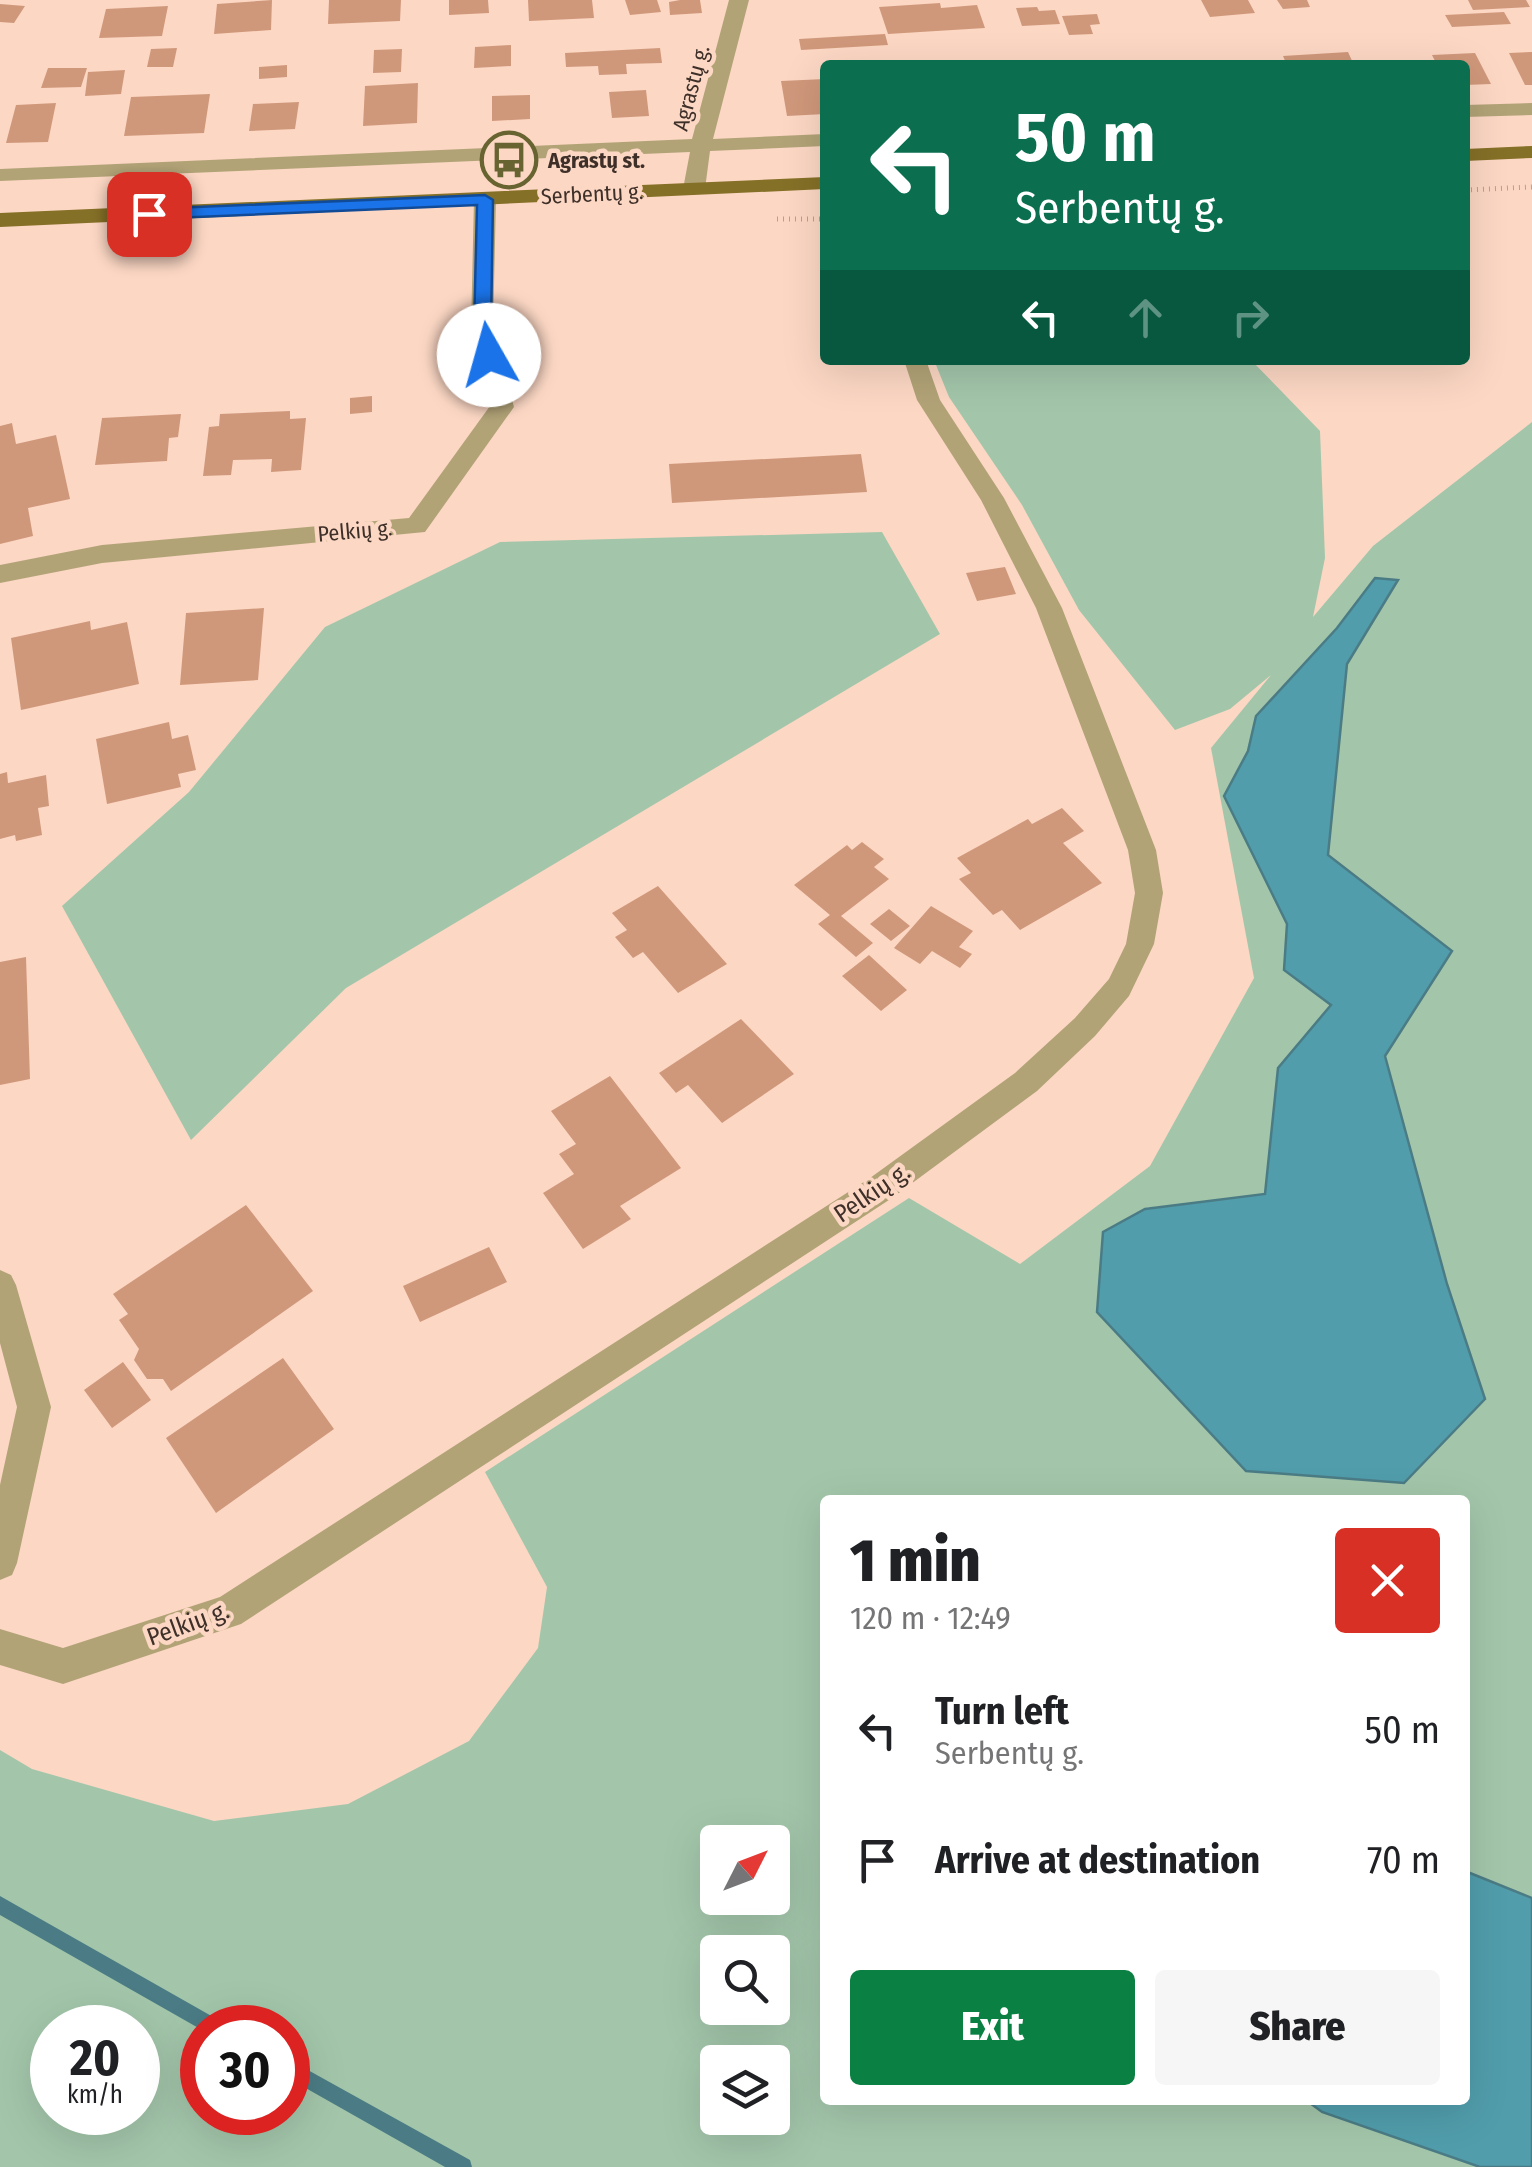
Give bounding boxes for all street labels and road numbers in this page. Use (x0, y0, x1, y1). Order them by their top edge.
street label: Agrastų g. (667, 42, 715, 134)
street label: Serbentų g. (540, 178, 644, 210)
street label: Pelkių g. (316, 514, 394, 548)
street label: Pelkių g. (828, 1157, 916, 1229)
street label: Pelkių g. (143, 1595, 233, 1653)

